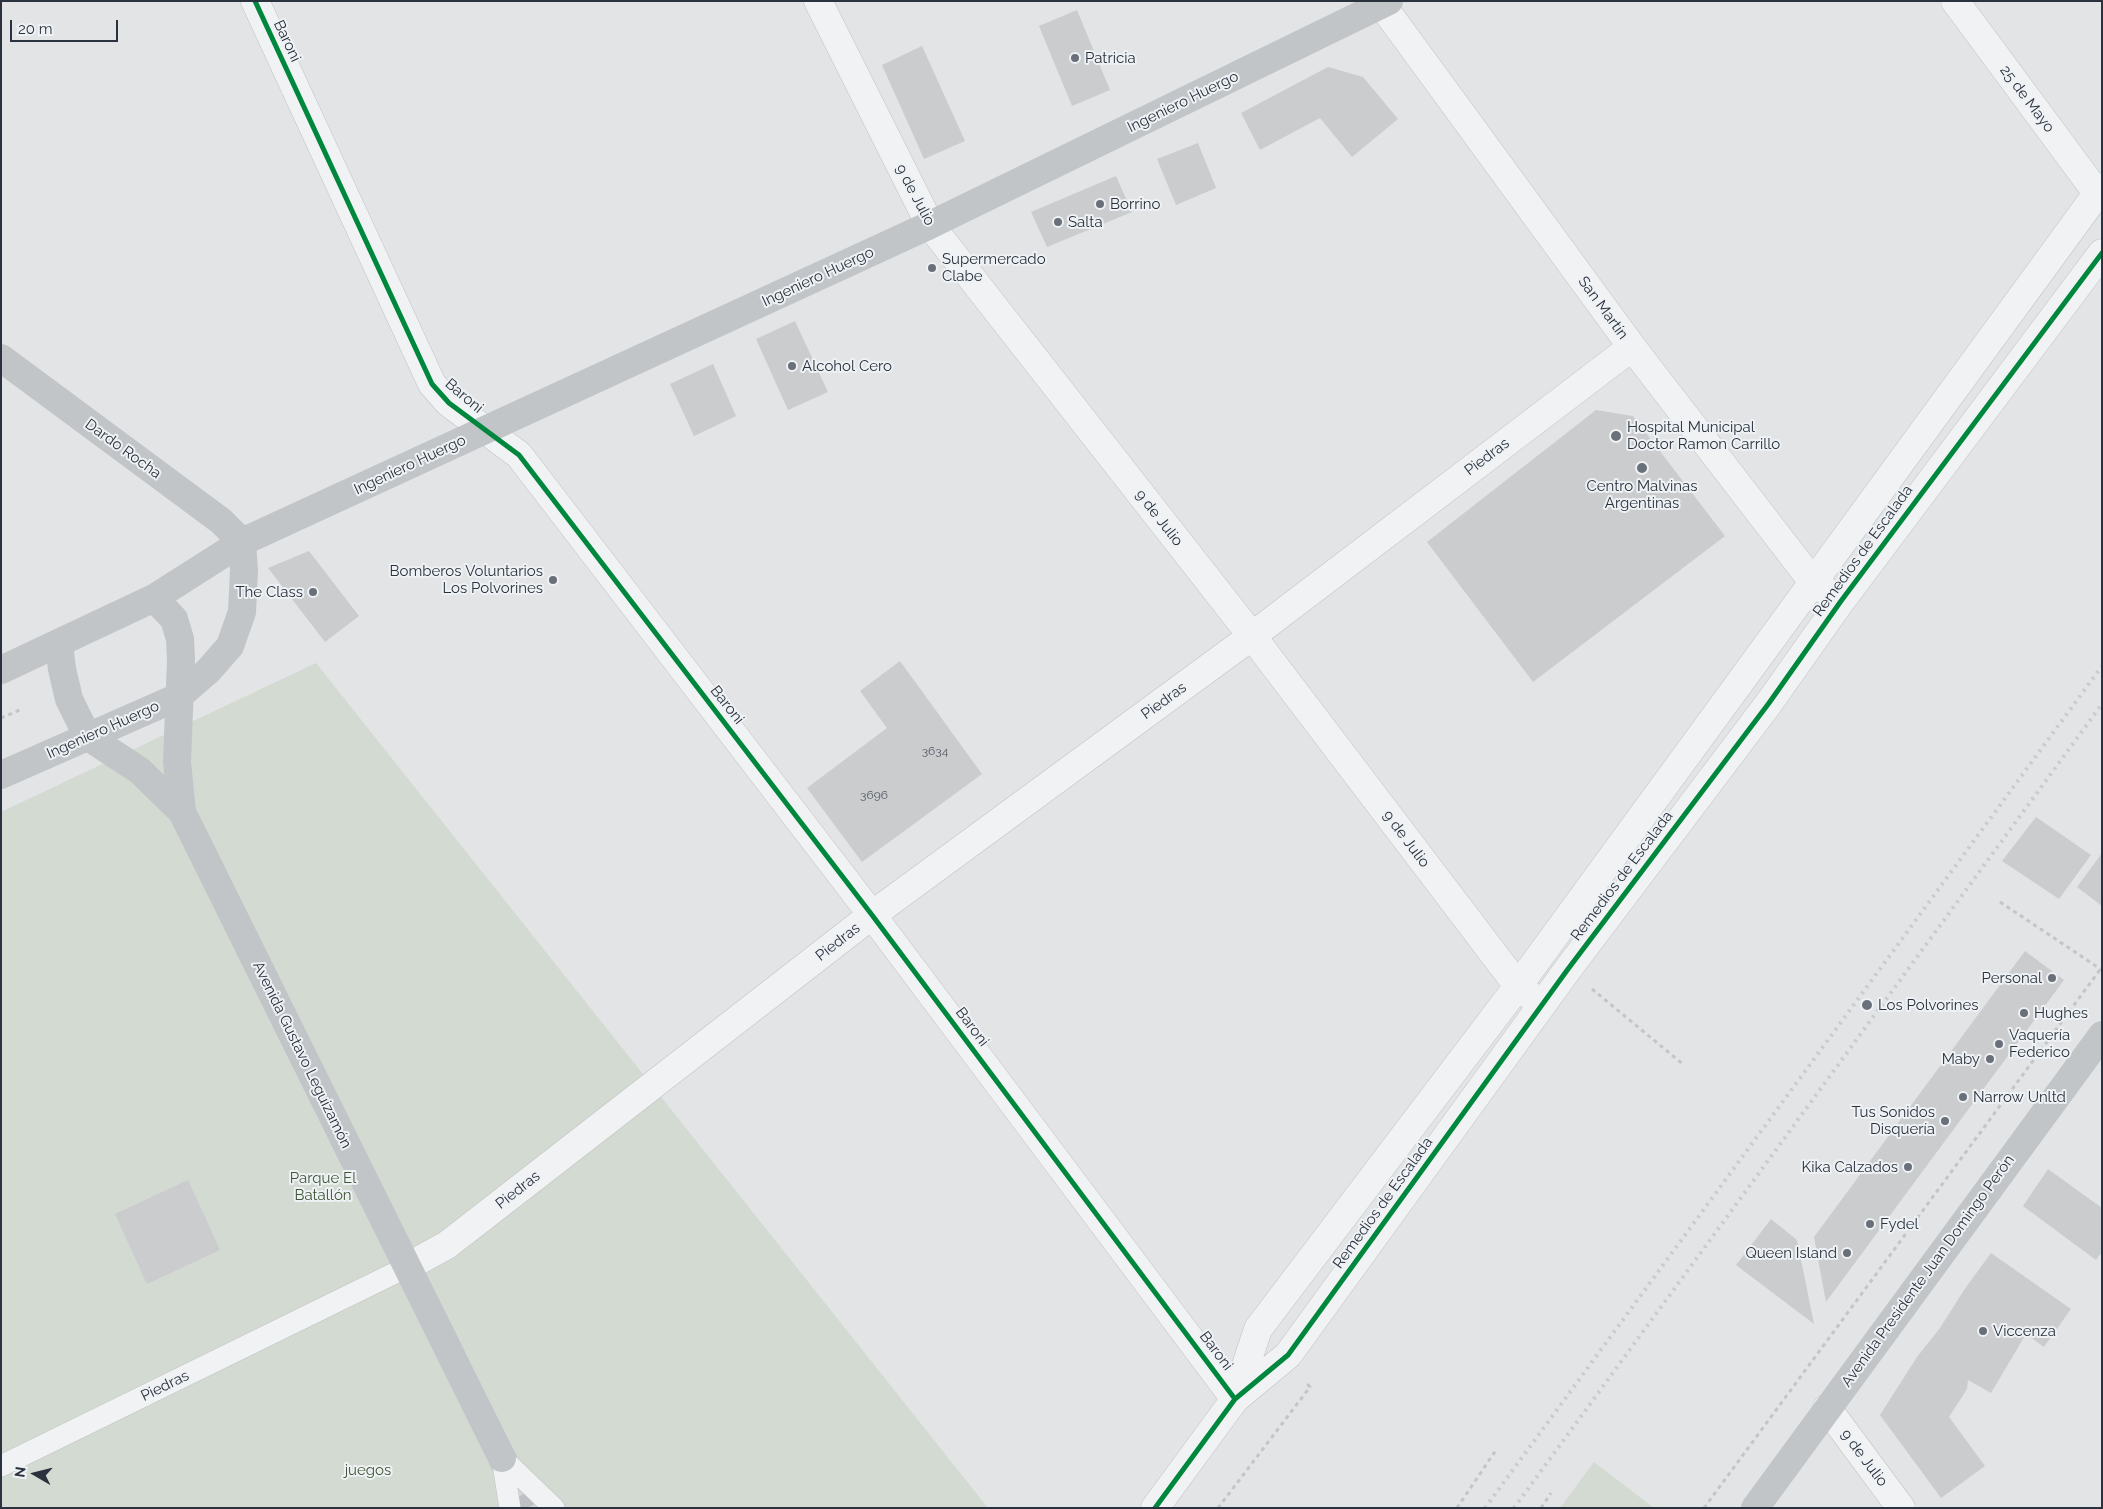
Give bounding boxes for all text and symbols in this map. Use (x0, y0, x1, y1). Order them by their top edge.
scale bar (12, 10, 120, 42)
street label: Baroni (270, 17, 304, 65)
text: 20 m (18, 20, 53, 38)
place label: Patricia (1085, 49, 1136, 67)
marker: Patricia (1069, 52, 1081, 64)
street label: 25 de Mayo (1996, 62, 2058, 136)
street label: Ingeniero Huergo (1125, 67, 1241, 137)
street label: 9 de Julio (891, 161, 939, 229)
place label: Borrino (1110, 195, 1160, 213)
marker: Borrino (1094, 198, 1106, 210)
place label: Salta (1068, 213, 1103, 231)
marker: Salta (1052, 216, 1064, 228)
street label: Ingeniero Huergo (759, 243, 877, 311)
place label: Supermercado Clabe (942, 250, 1046, 285)
marker: Supermercado Clabe (926, 262, 938, 274)
street label: San Martín (1574, 273, 1632, 343)
place label: Alcohol Cero (802, 357, 892, 375)
marker: Alcohol Cero (786, 360, 798, 372)
street label: Baroni (441, 375, 487, 417)
street label: Dardo Rocha (81, 415, 165, 483)
place label: Hospital Municipal Doctor Ramon Carrillo (1627, 418, 1780, 453)
marker: Hospital Municipal Doctor Ramon Carrillo (1609, 429, 1623, 443)
street label: Ingeniero Huergo (351, 431, 469, 499)
street label: Piedras (1461, 434, 1513, 480)
marker: Centro Malvinas Argentinas (1635, 461, 1649, 475)
place label: Centro Malvinas Argentinas (1586, 477, 1698, 512)
street label: Remedios de Escalada (1809, 482, 1917, 620)
street label: 9 de Julio (1131, 486, 1187, 550)
place label: Bomberos Voluntarios Los Polvorines (390, 562, 543, 597)
marker: Bomberos Voluntarios Los Polvorines (547, 574, 559, 586)
place label: The Class (235, 583, 303, 601)
marker: The Class (307, 586, 319, 598)
street label: Piedras (1138, 679, 1190, 723)
street label: Baroni (706, 682, 748, 728)
street label: Ingeniero Huergo (44, 697, 162, 763)
house number: 3634 (922, 744, 948, 758)
house number: 3696 (860, 788, 888, 802)
street label: 9 de Julio (1379, 807, 1433, 871)
street label: Remedios de Escalada (1567, 807, 1677, 945)
street label: Piedras (812, 919, 864, 965)
street label: Avenida Gustavo Leguizamón (249, 959, 355, 1151)
place label: Personal (1982, 969, 2042, 987)
marker: Personal (2046, 972, 2058, 984)
place label: Los Polvorines (1878, 996, 1978, 1014)
marker: Los Polvorines (1860, 998, 1874, 1012)
street label: Baroni (952, 1004, 992, 1050)
place label: Hughes (2034, 1004, 2088, 1022)
marker: Hughes (2018, 1007, 2030, 1019)
place label: Vaquería Federico (2009, 1026, 2070, 1061)
marker: Vaquería Federico (1993, 1038, 2005, 1050)
place label: Maby (1942, 1050, 1980, 1068)
marker: Maby (1984, 1053, 1996, 1065)
place label: Narrow Unltd (1973, 1088, 2066, 1106)
marker: Narrow Unltd (1957, 1091, 1969, 1103)
place label: Tus Sonidos Disquería (1852, 1103, 1935, 1138)
marker: Tus Sonidos Disquería (1939, 1115, 1951, 1127)
street label: Remedios de Escalada (1329, 1134, 1437, 1272)
street label: Avenida Presidente Juan Domingo Perón (1838, 1151, 2018, 1391)
place label: Kika Calzados (1802, 1158, 1898, 1176)
marker: Kika Calzados (1902, 1161, 1914, 1173)
street label: Piedras (492, 1167, 544, 1213)
park label: Parque El Batallón (290, 1169, 356, 1204)
place label: Fydel (1880, 1215, 1919, 1233)
marker: Fydel (1864, 1218, 1876, 1230)
place label: Queen Island (1745, 1244, 1837, 1262)
marker: Queen Island (1841, 1247, 1853, 1259)
place label: Viccenza (1993, 1322, 2056, 1340)
marker: Viccenza (1977, 1325, 1989, 1337)
street label: Baroni (1196, 1328, 1236, 1374)
street label: Piedras (138, 1367, 192, 1405)
street label: 9 de Julio (1837, 1426, 1891, 1490)
north arrow (10, 1449, 60, 1499)
park label: juegos (345, 1461, 391, 1479)
text: N (11, 1466, 29, 1478)

